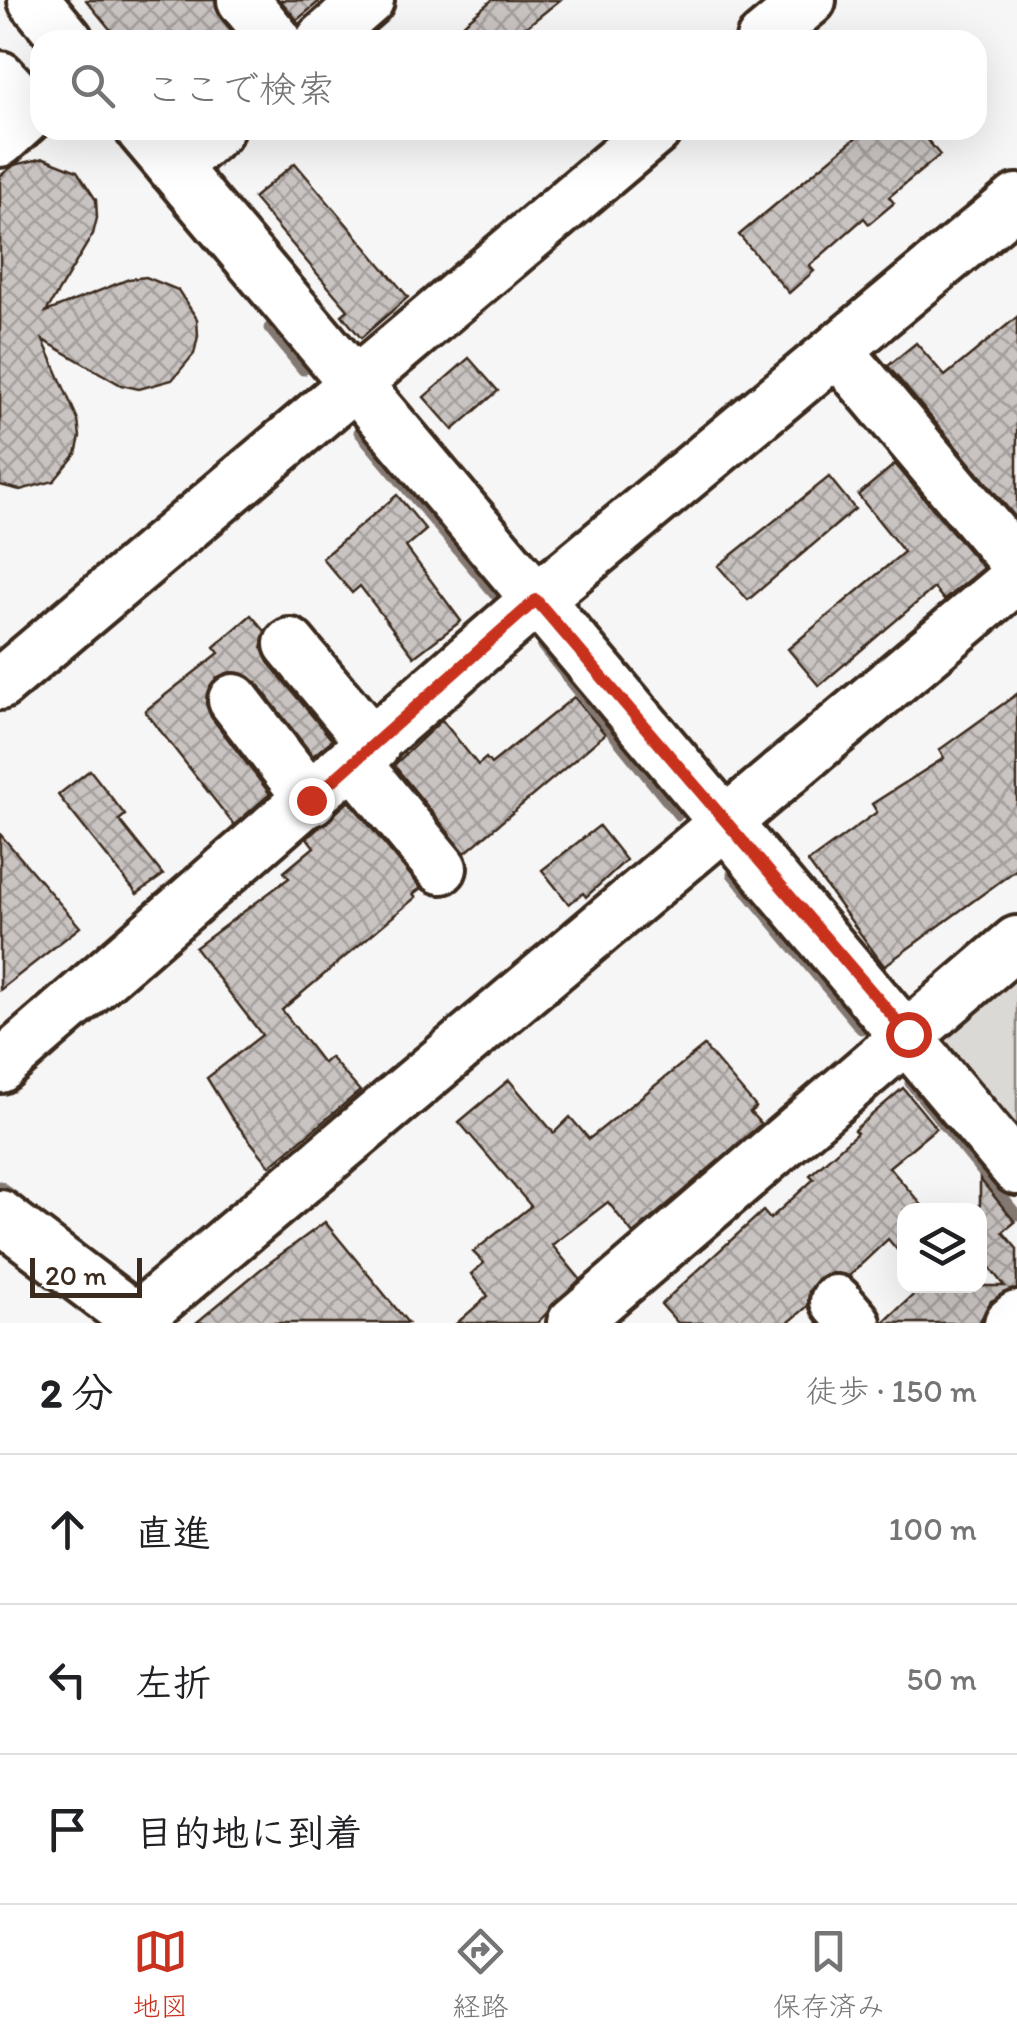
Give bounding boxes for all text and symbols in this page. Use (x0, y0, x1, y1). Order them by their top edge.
search box (30, 30, 987, 140)
icon: search (65, 58, 120, 113)
text: ここで検索 (145, 66, 335, 112)
route end (289, 778, 335, 824)
route start (886, 1012, 932, 1058)
map controls (897, 1203, 987, 1293)
button: layers (897, 1203, 987, 1293)
scale bar (30, 1253, 142, 1298)
text: 20 m (45, 1258, 107, 1292)
text: 2 分 (40, 1367, 114, 1418)
text: 徒歩 · 150 m (805, 1372, 977, 1410)
icon: ahead (40, 1502, 95, 1557)
text: 直進 (135, 1510, 211, 1556)
text: 100 m (889, 1510, 977, 1548)
icon: left (40, 1652, 95, 1707)
text: 左折 (135, 1660, 211, 1706)
text: 50 m (906, 1660, 977, 1698)
icon: arrive (40, 1802, 95, 1857)
text: 目的地に到着 (135, 1810, 363, 1856)
tab: 地図 (132, 1924, 188, 2024)
tab: 経路 (452, 1924, 509, 2024)
tab: 保存済み (773, 1924, 885, 2024)

